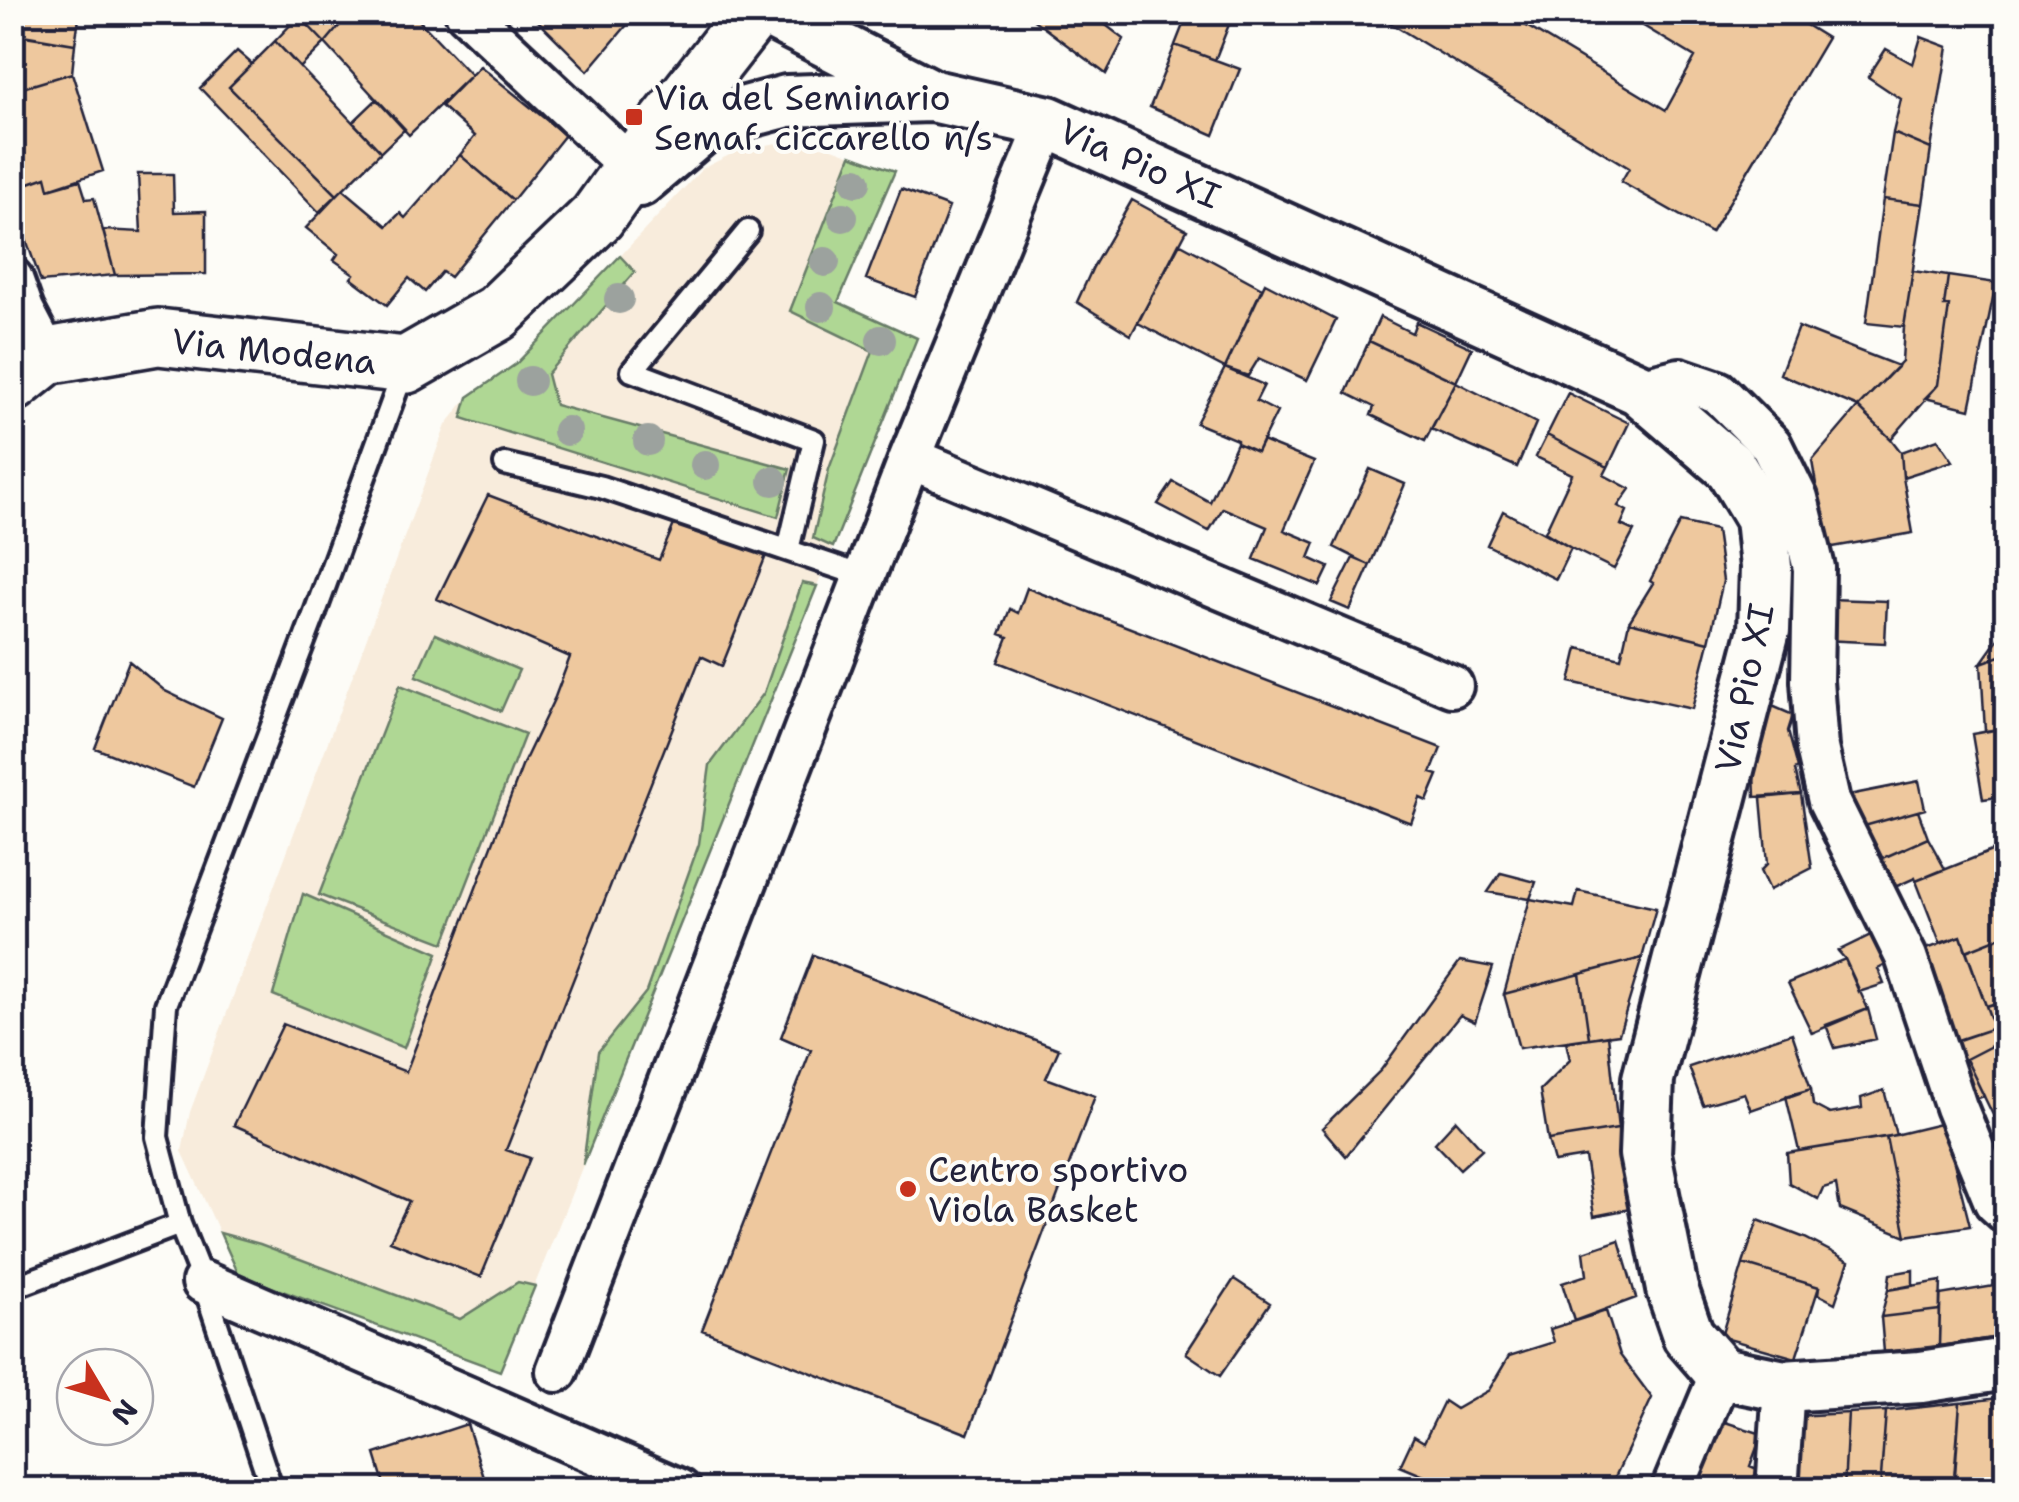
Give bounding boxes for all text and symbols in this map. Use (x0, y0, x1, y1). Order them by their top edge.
place label: Via del Seminario Semaf. ciccarello n/s (654, 74, 993, 161)
marker: Via del Seminario Semaf. ciccarello n/s (623, 106, 645, 128)
street label: Via Pio XI (1052, 107, 1228, 219)
street label: Via Modena (169, 317, 379, 385)
street label: Via Pio XI (1703, 599, 1785, 777)
place label: Centro sportivo Viola Basket (928, 1146, 1188, 1233)
marker: Centro sportivo Viola Basket (897, 1178, 919, 1200)
north arrow (55, 1347, 155, 1447)
text: N (103, 1392, 147, 1433)

